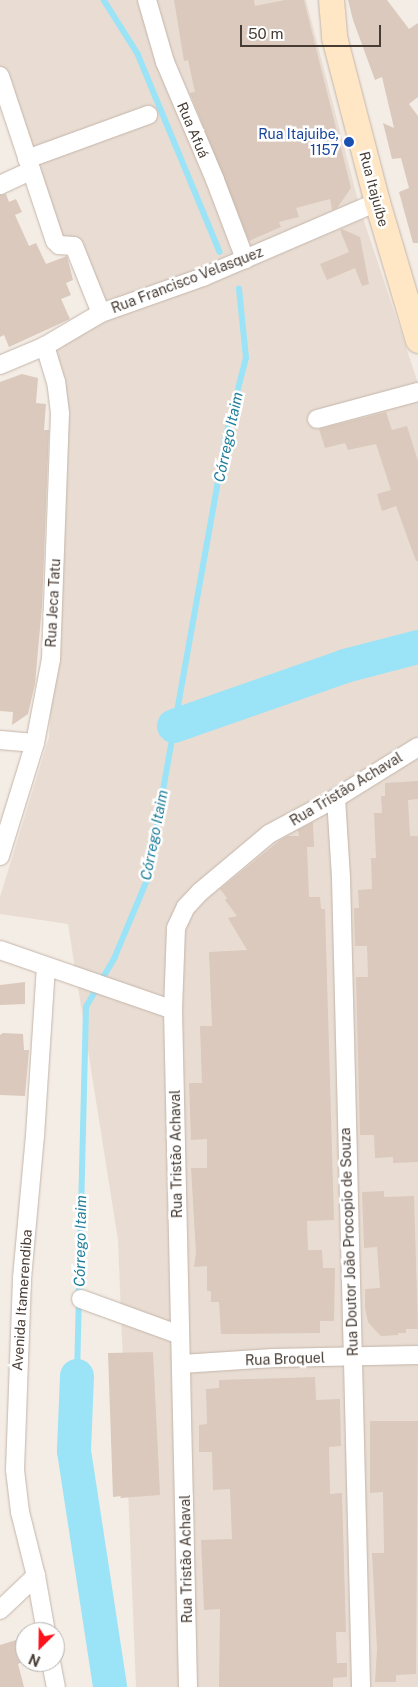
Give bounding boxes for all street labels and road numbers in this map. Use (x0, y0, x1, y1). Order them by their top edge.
street label: Rua Afuá (174, 99, 212, 161)
street label: Rua Itajuíbe (356, 149, 392, 229)
street label: Rua Francisco Velasquez (109, 243, 265, 317)
street label: Rua Jeca Tatu (42, 558, 64, 648)
street label: Rua Tristão Achaval (287, 749, 405, 829)
street label: Rua Tristão Achaval (166, 1090, 186, 1218)
street label: Rua Doutor João Procopio de Souza (337, 1127, 361, 1357)
street label: Avenida Itamerendiba (9, 1229, 35, 1371)
street label: Rua Broquel (245, 1349, 325, 1369)
street label: Rua Tristão Achaval (176, 1495, 196, 1623)

